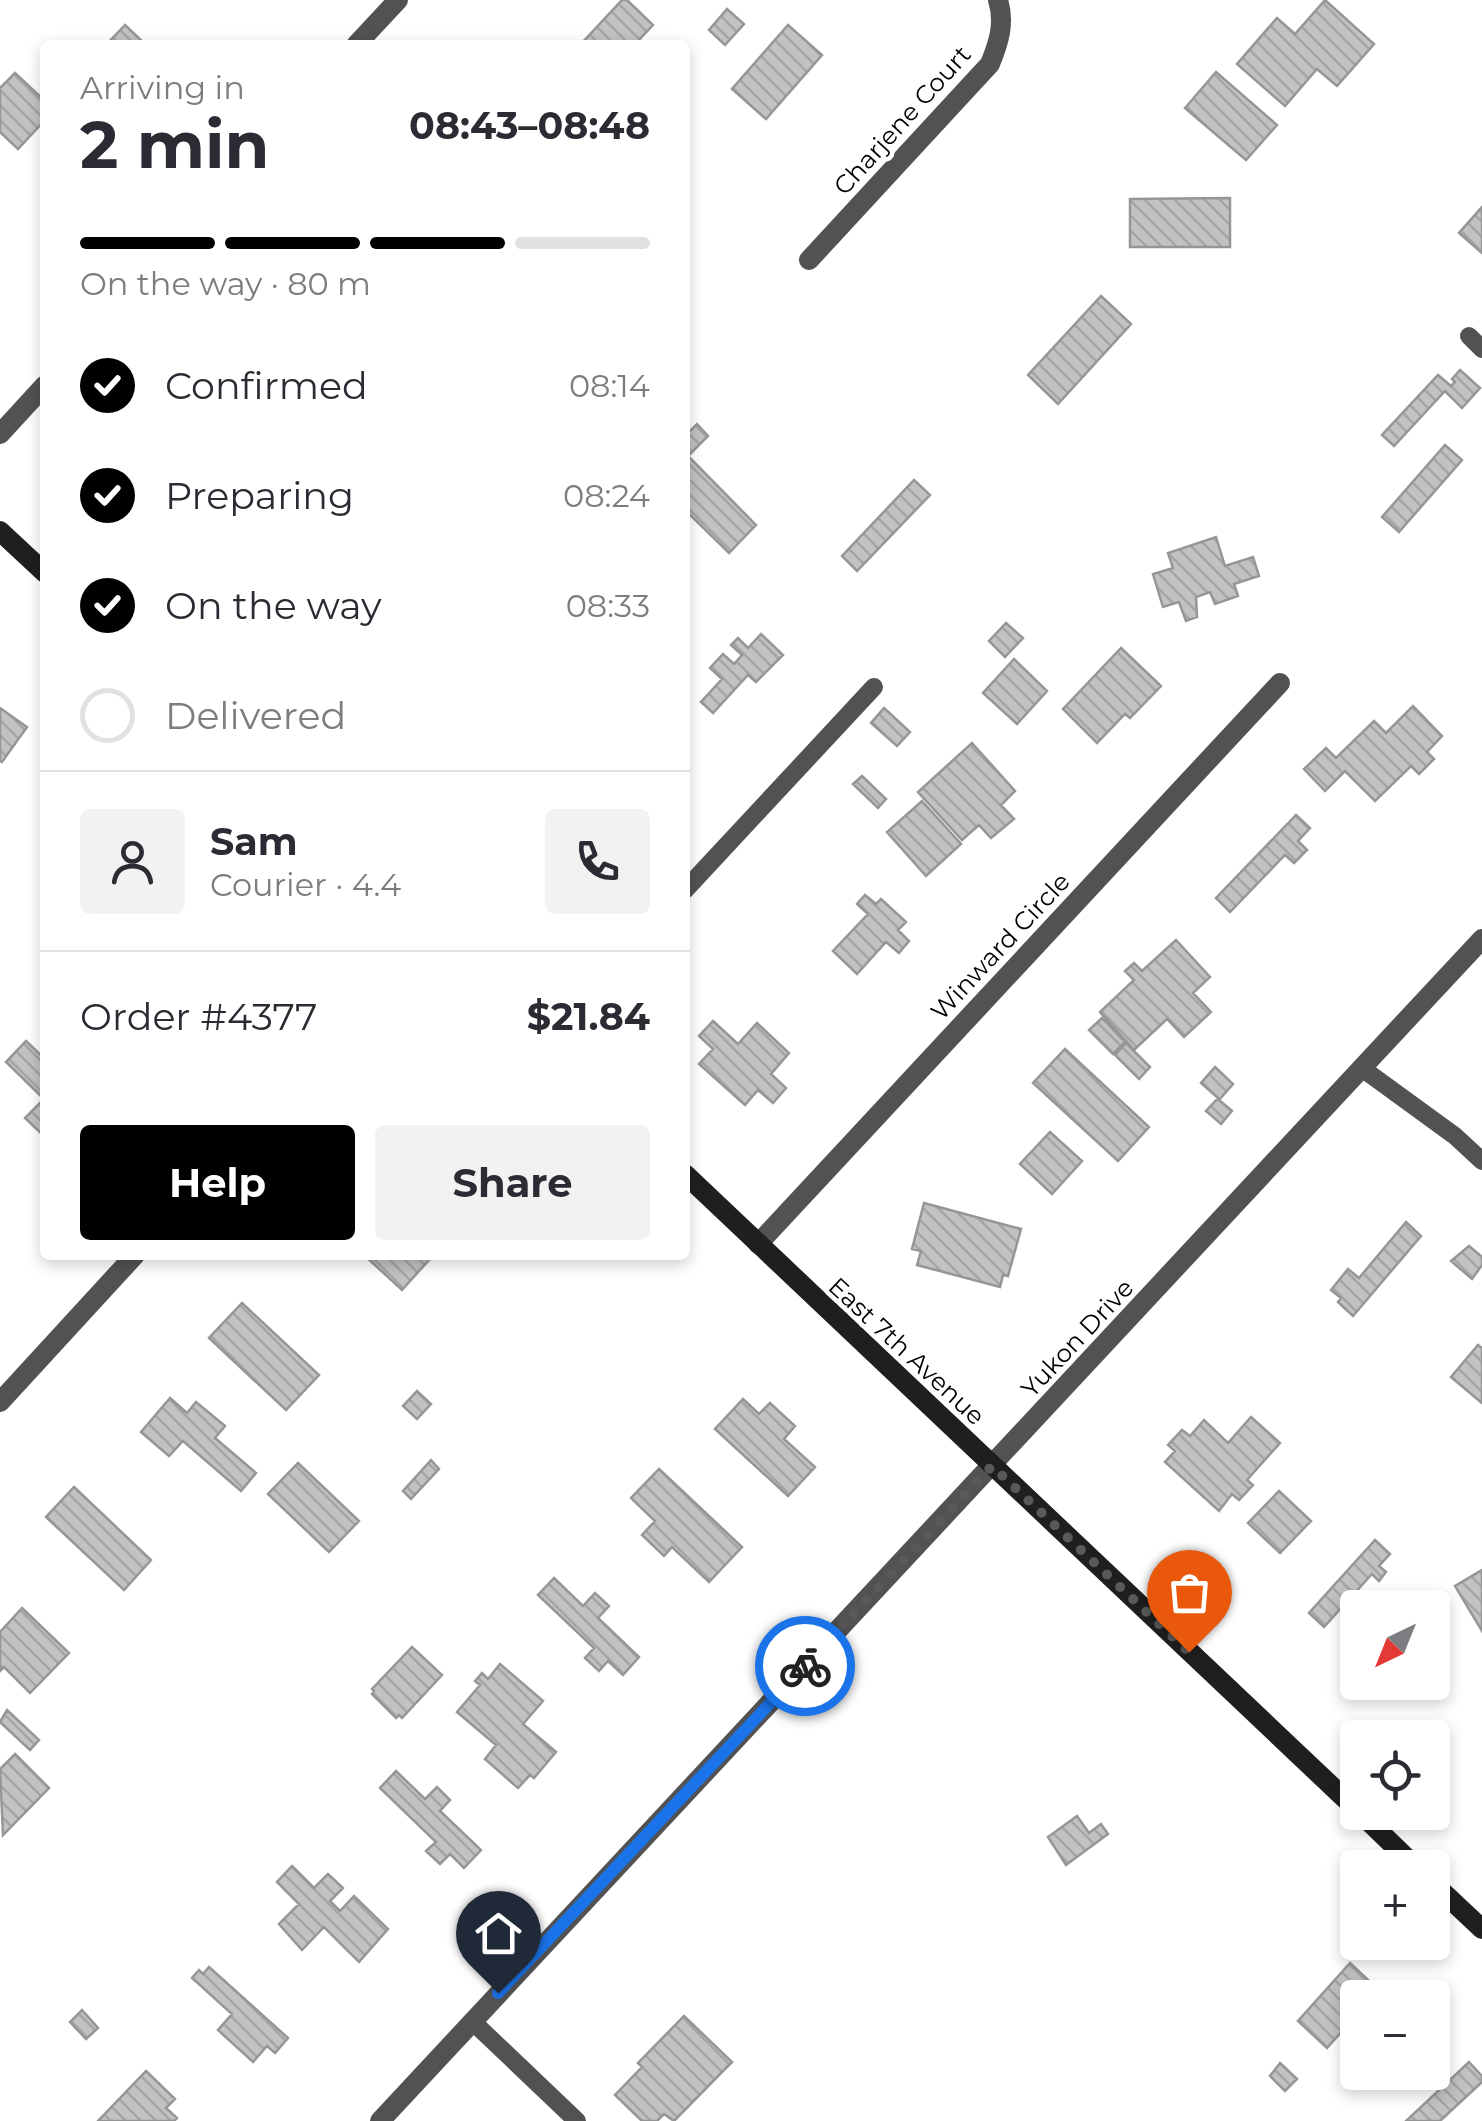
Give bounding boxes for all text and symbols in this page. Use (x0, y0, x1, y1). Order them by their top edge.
street label: Charjene Court (827, 39, 977, 201)
text: Arriving in (80, 68, 245, 107)
text: 08:43–08:48 (409, 102, 650, 149)
text: 2 min (80, 105, 269, 184)
text: On the way · 80 m (80, 264, 371, 303)
icon: check (80, 358, 135, 413)
text: Confirmed (165, 362, 368, 409)
text: 08:14 (569, 366, 650, 405)
icon: check (80, 468, 135, 523)
text: Preparing (165, 472, 354, 519)
text: 08:24 (563, 476, 650, 515)
icon: check (80, 578, 135, 633)
text: On the way (165, 582, 382, 629)
text: 08:33 (566, 586, 650, 625)
text: Delivered (165, 692, 346, 739)
button: person (80, 809, 185, 914)
button: phone (545, 809, 650, 914)
text: Sam (210, 818, 298, 865)
text: Courier · 4.4 (210, 865, 401, 904)
street label: Winward Circle (924, 866, 1076, 1026)
text: Order #4377 (80, 993, 317, 1040)
text: $21.84 (527, 993, 650, 1040)
button: Help (80, 1125, 355, 1240)
button: Share (375, 1125, 650, 1240)
street label: East 7th Avenue (823, 1271, 991, 1431)
street label: Yukon Drive (1015, 1273, 1139, 1403)
pin (1147, 1550, 1232, 1653)
icon: bag (1162, 1565, 1217, 1620)
north arrow (1340, 1590, 1450, 1700)
map controls (1340, 1590, 1450, 2090)
courier (755, 1616, 855, 1716)
icon: bike (778, 1639, 833, 1694)
button: locate (1340, 1720, 1450, 1830)
button: + (1340, 1850, 1450, 1960)
pin (456, 1891, 541, 1994)
icon: home (471, 1906, 526, 1961)
button: − (1340, 1980, 1450, 2090)

